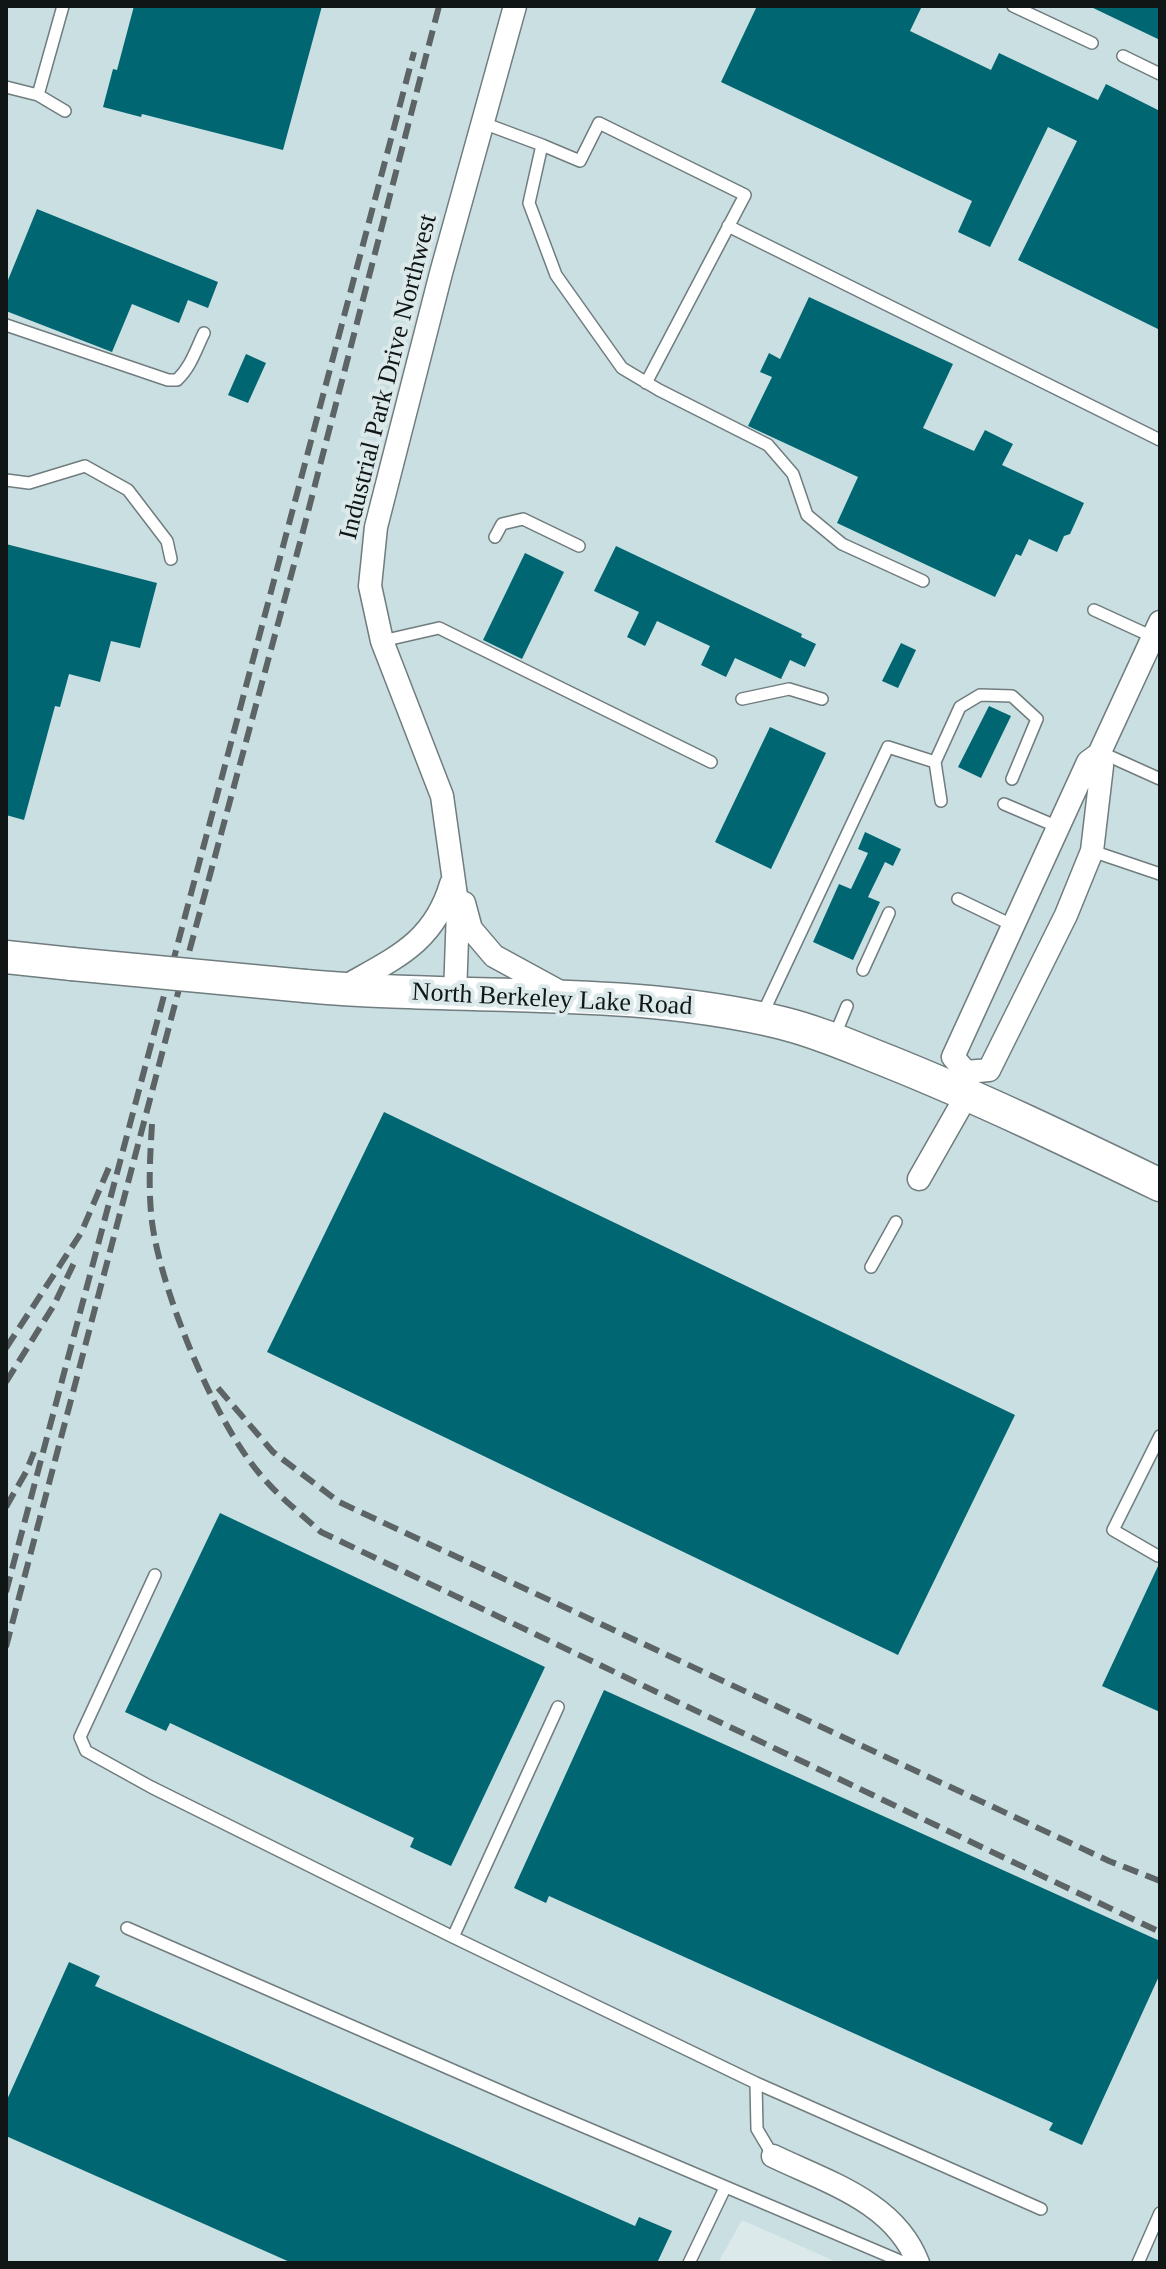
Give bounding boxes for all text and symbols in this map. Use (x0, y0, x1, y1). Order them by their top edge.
street label: Industrial Park Drive Northwest (333, 211, 445, 543)
street label: North Berkeley Lake Road (411, 977, 693, 1023)

